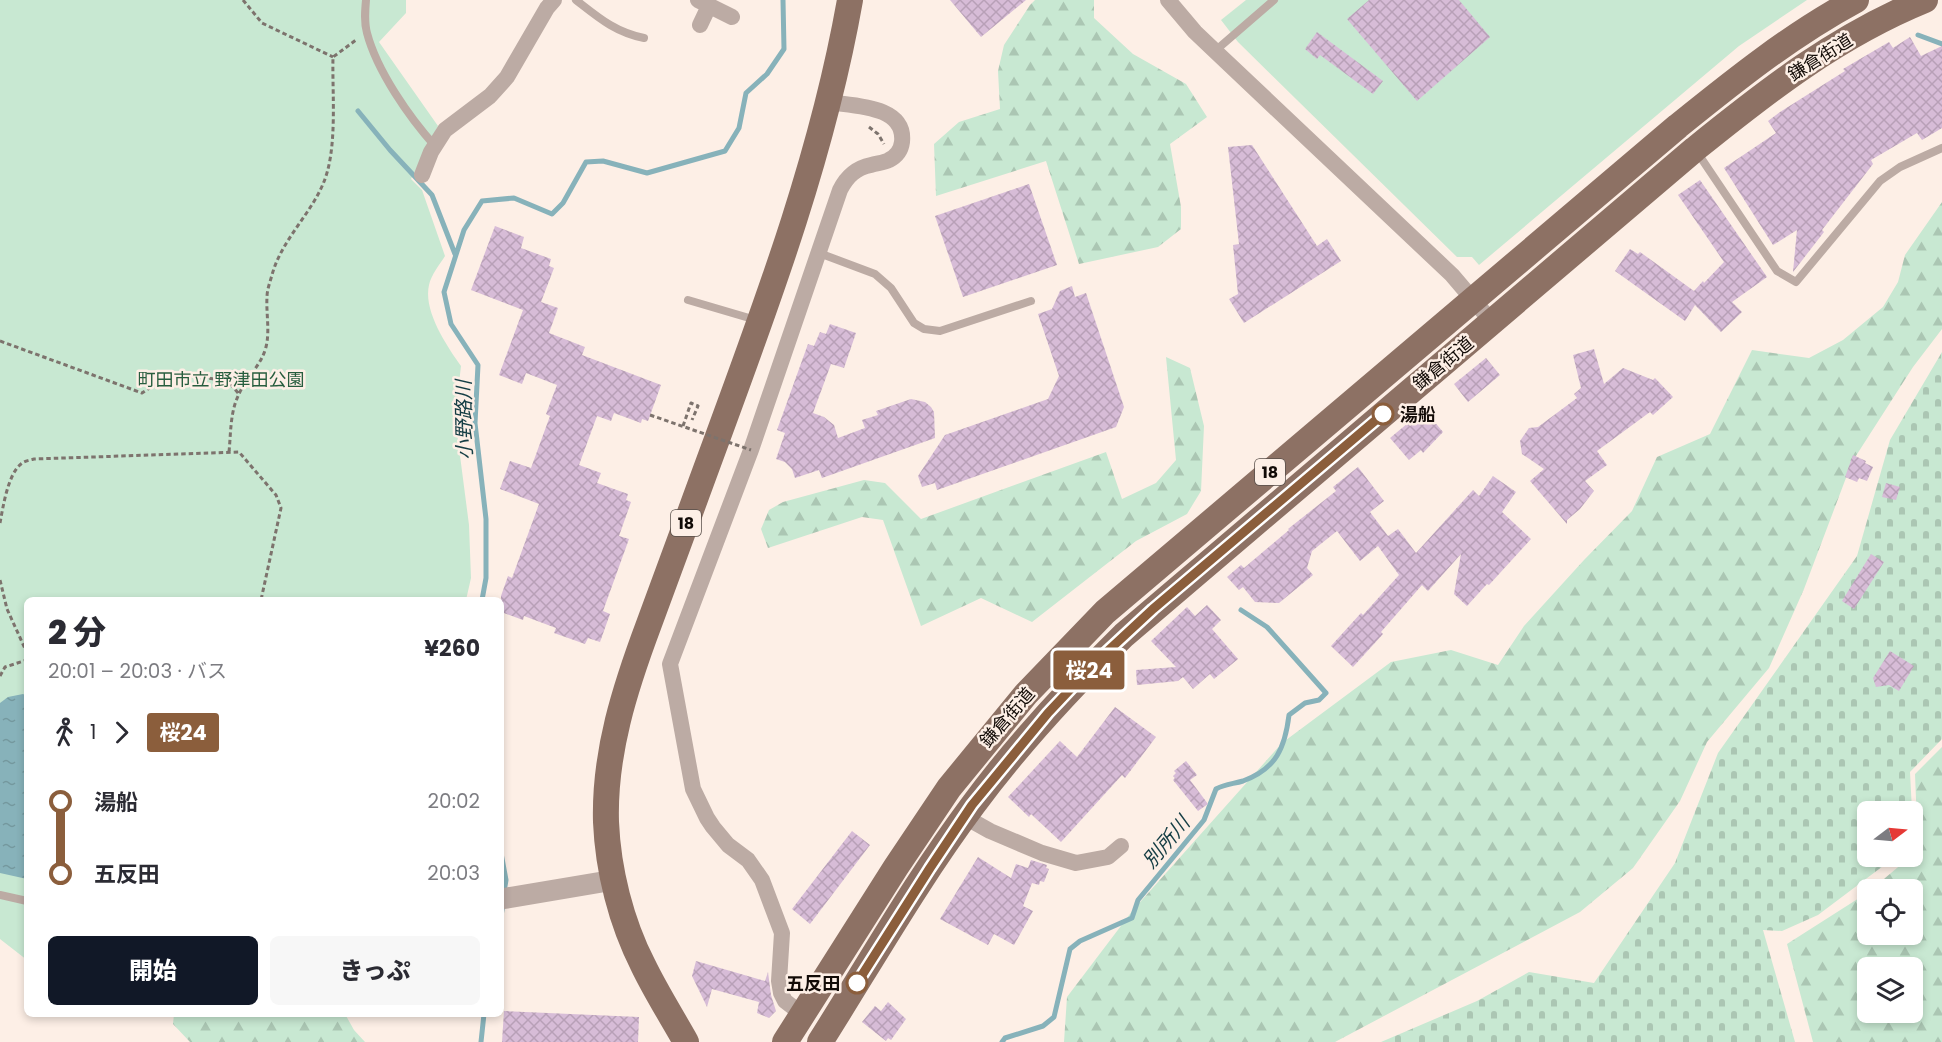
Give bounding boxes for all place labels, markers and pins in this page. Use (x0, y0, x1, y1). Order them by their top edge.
place label: 湯船 (1400, 402, 1436, 427)
marker: 湯船 (1372, 403, 1394, 425)
place label: 五反田 (786, 971, 840, 996)
marker: 五反田 (846, 972, 868, 994)

